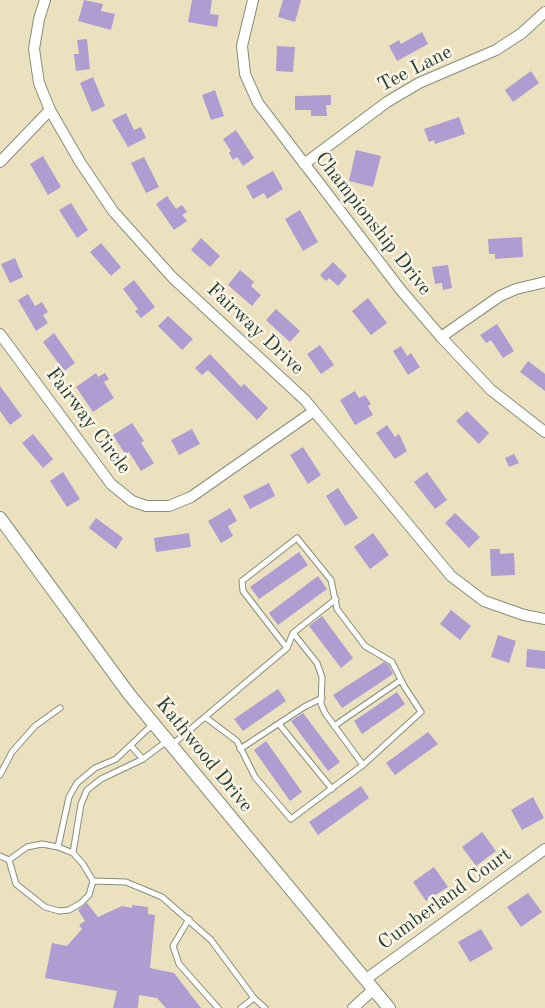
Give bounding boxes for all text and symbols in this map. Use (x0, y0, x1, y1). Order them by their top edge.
street label: Tee Lane (374, 40, 456, 98)
street label: Championship Drive (310, 147, 436, 301)
street label: Fairway Drive (201, 278, 309, 380)
street label: Fairway Circle (40, 363, 136, 479)
street label: Kathwood Drive (150, 693, 258, 817)
street label: Cumberland Court (374, 843, 516, 955)

